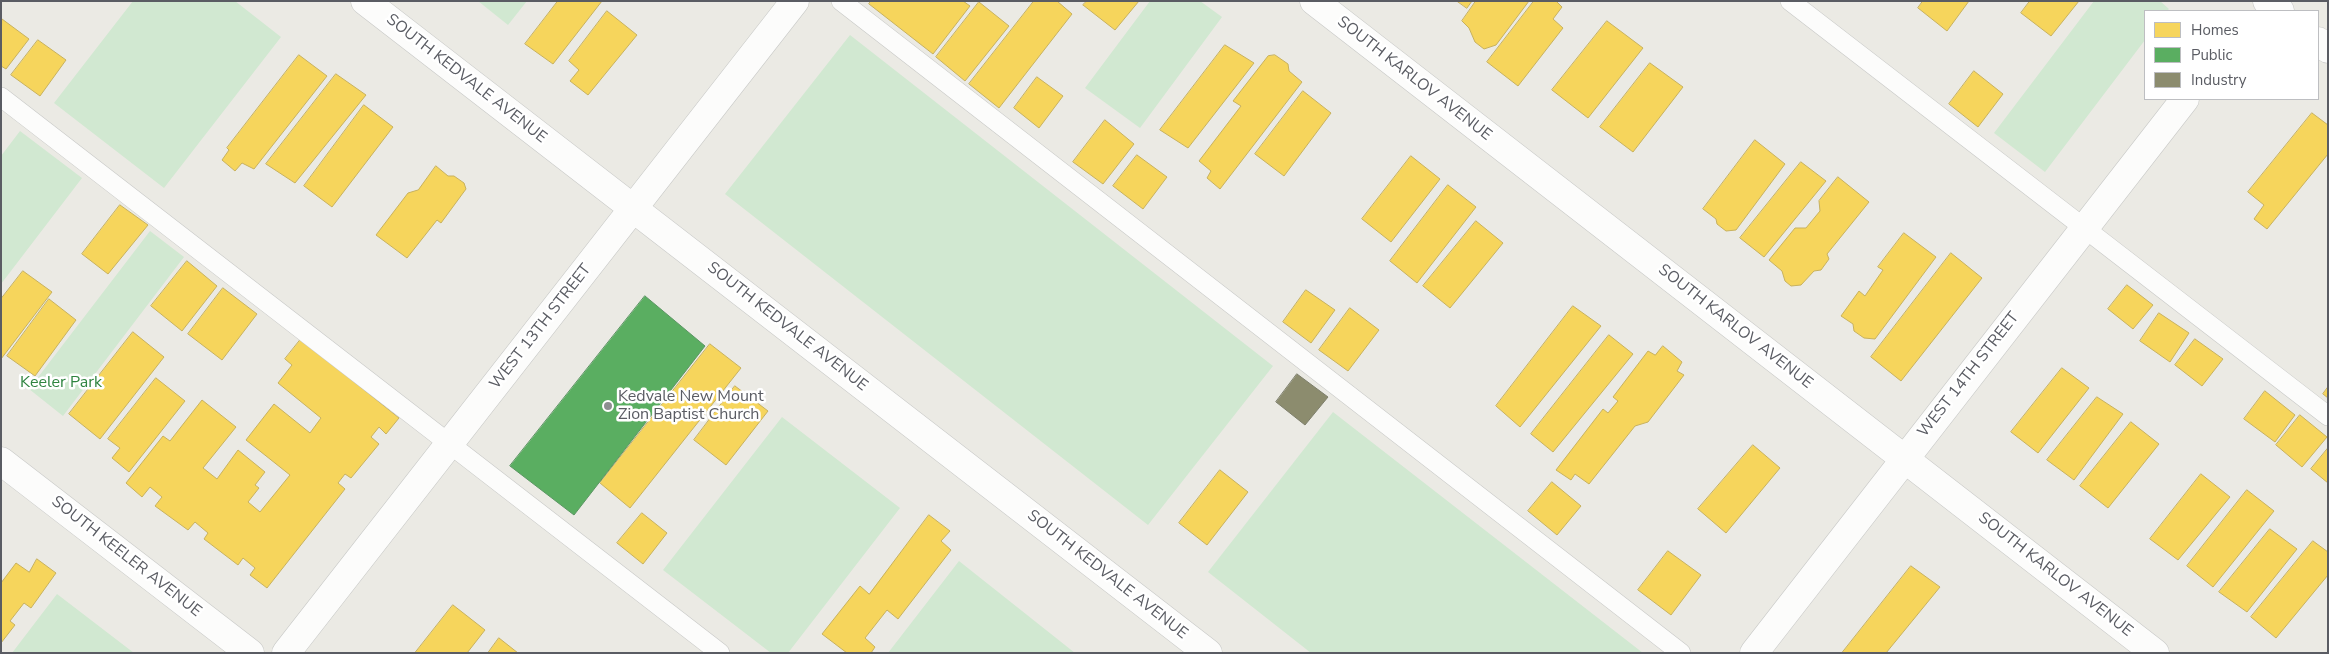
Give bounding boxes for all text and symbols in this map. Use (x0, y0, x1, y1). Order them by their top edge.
street label: SOUTH KEDVALE AVENUE (382, 10, 550, 148)
legend (2144, 10, 2319, 100)
street label: SOUTH KARLOV AVENUE (1333, 13, 1495, 145)
text: Homes (2191, 20, 2239, 40)
text: Public (2191, 45, 2232, 65)
text: Industry (2191, 70, 2246, 90)
street label: SOUTH KEDVALE AVENUE (703, 258, 871, 396)
street label: WEST 13TH STREET (486, 261, 596, 393)
street label: SOUTH KARLOV AVENUE (1654, 261, 1816, 393)
street label: WEST 14TH STREET (1914, 309, 2024, 441)
park label: Keeler Park (20, 373, 102, 393)
place label: Kedvale New Mount Zion Baptist Church (618, 387, 764, 425)
marker: Kedvale New Mount Zion Baptist Church (602, 400, 614, 412)
street label: SOUTH KEELER AVENUE (47, 492, 205, 622)
street label: SOUTH KEDVALE AVENUE (1023, 506, 1191, 644)
street label: SOUTH KARLOV AVENUE (1974, 509, 2136, 641)

